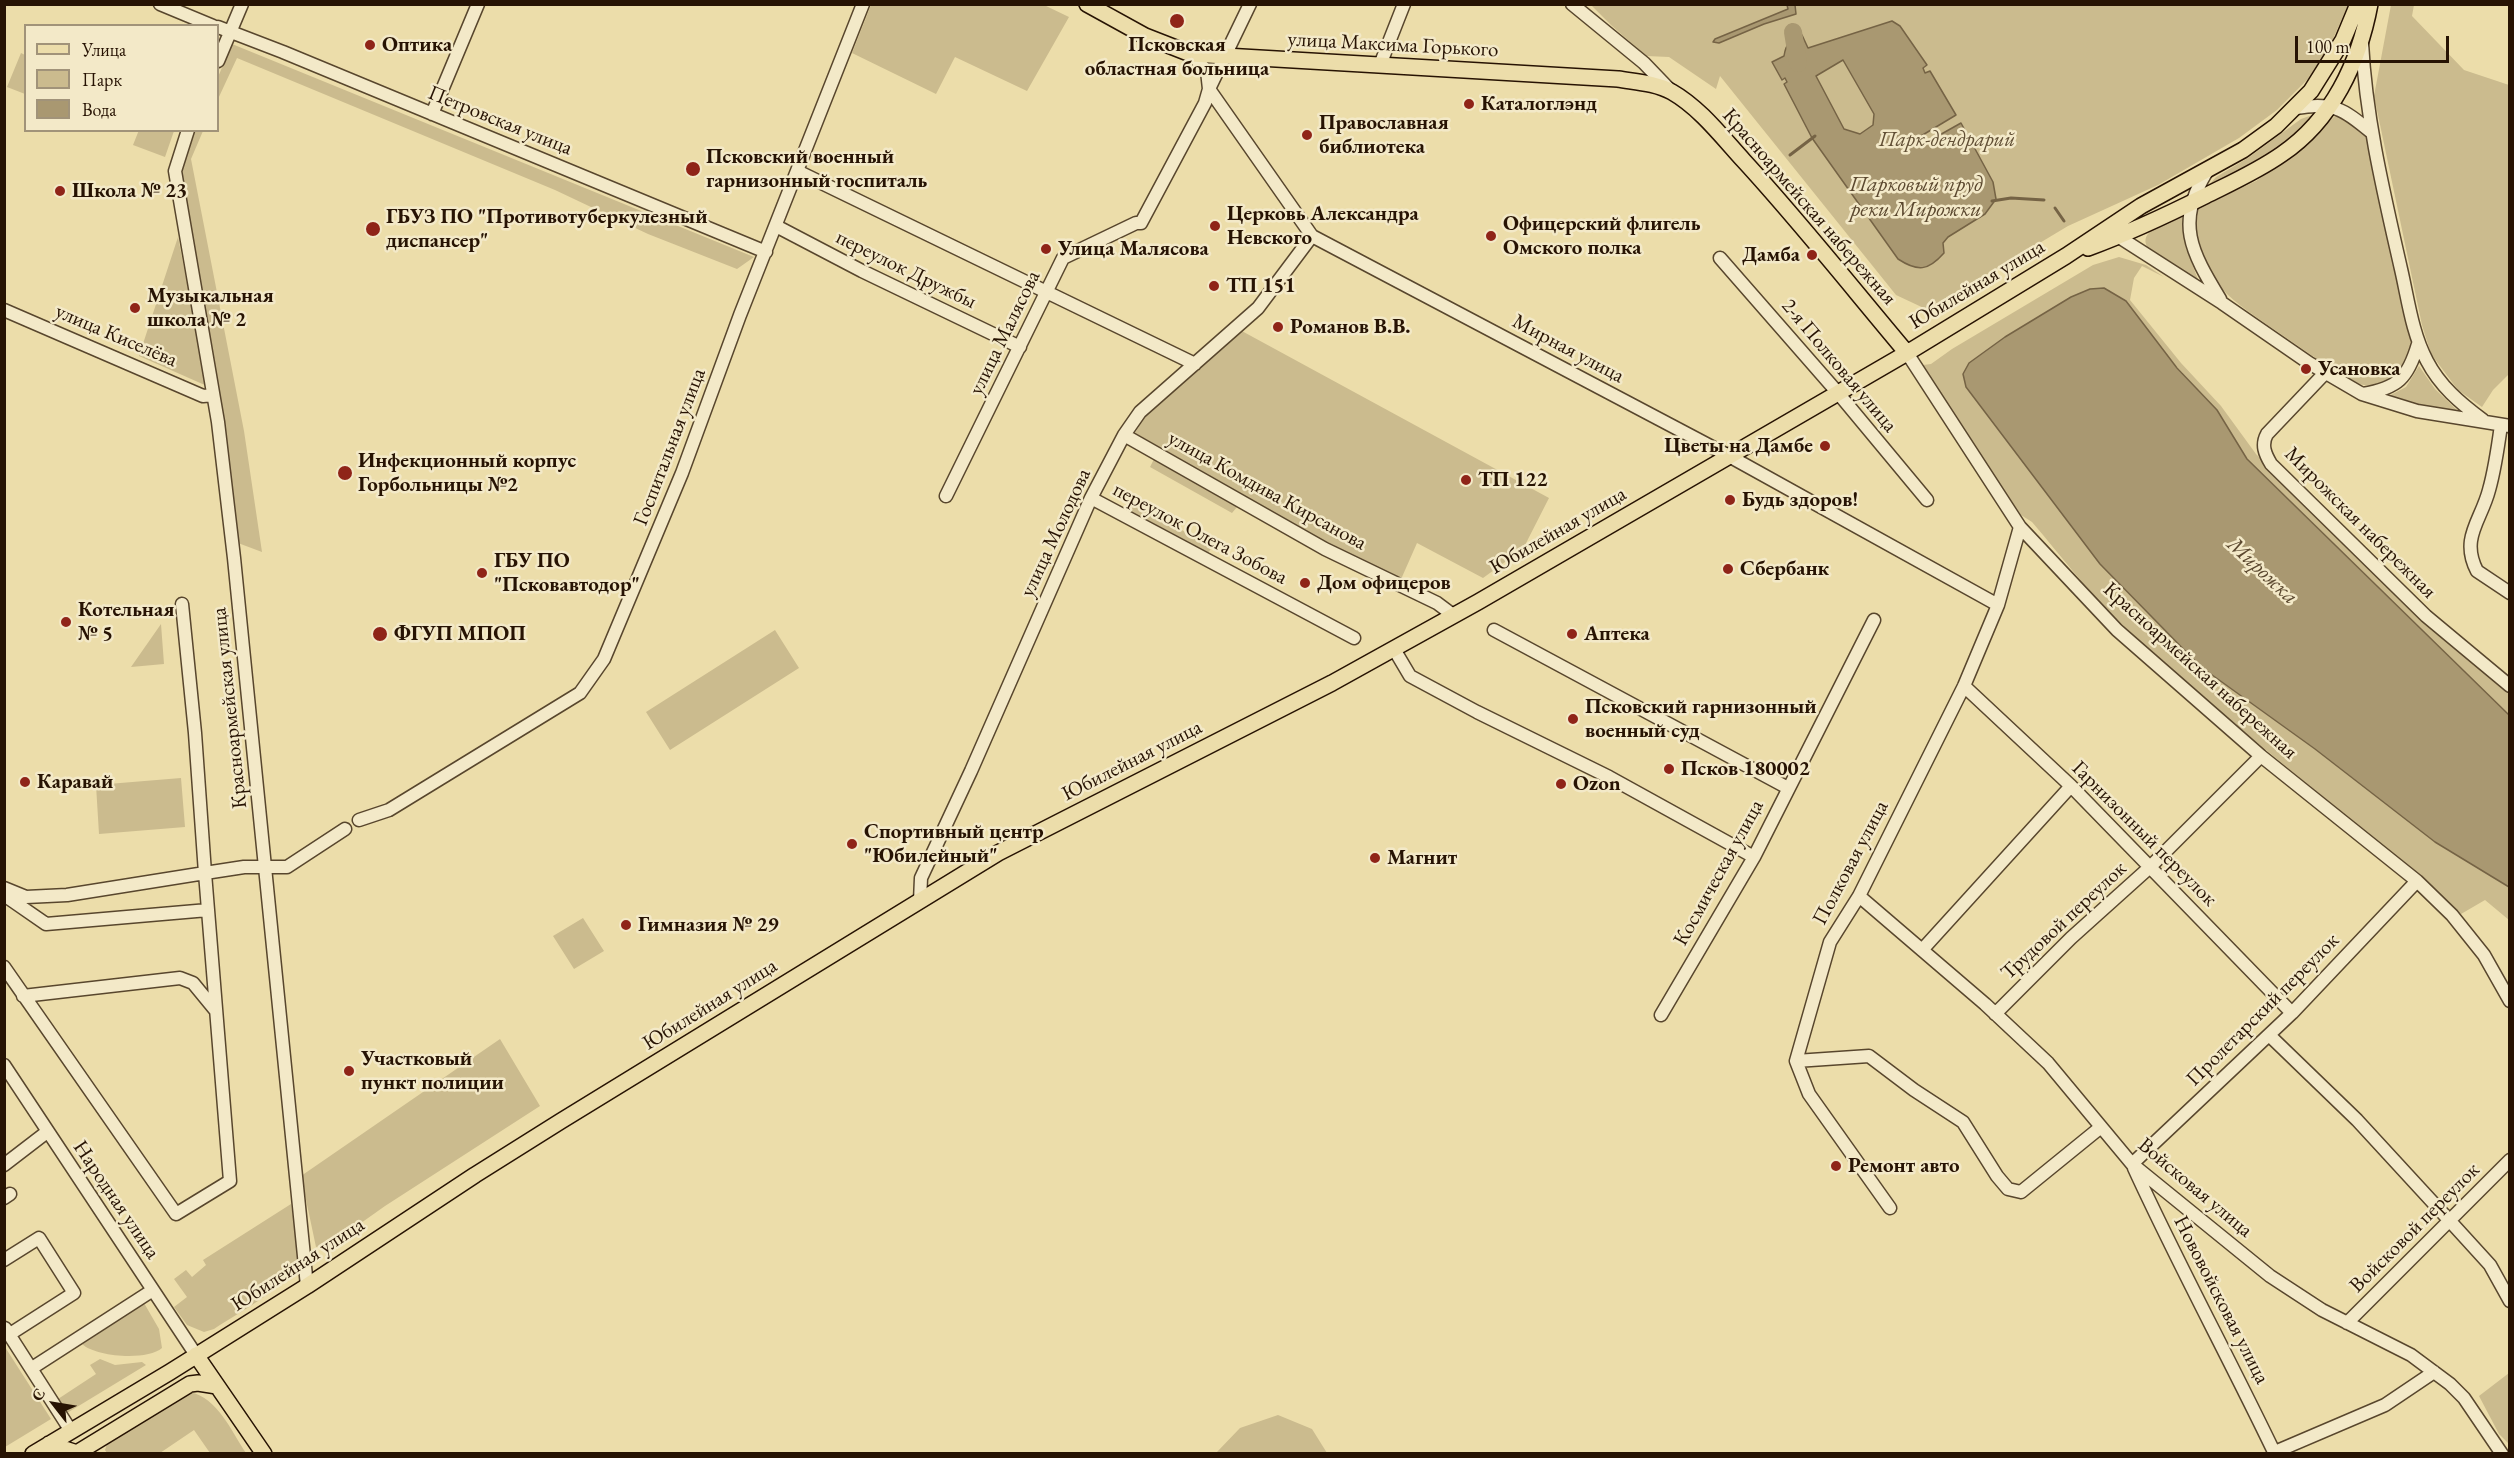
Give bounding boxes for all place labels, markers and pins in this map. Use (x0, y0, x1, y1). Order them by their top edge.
marker: Псковская областная больница (1168, 12, 1186, 30)
place label: Оптика (382, 32, 452, 58)
place label: Псковская областная больница (1085, 32, 1269, 82)
marker: Оптика (363, 38, 377, 52)
place label: Каталоглэнд (1481, 91, 1597, 117)
marker: Каталоглэнд (1462, 97, 1476, 111)
place label: Православная библиотека (1319, 110, 1449, 160)
marker: Православная библиотека (1300, 128, 1314, 142)
place label: Псковский военный гарнизонный госпиталь (706, 144, 927, 194)
marker: Псковский военный гарнизонный госпиталь (684, 160, 702, 178)
place label: Школа № 23 (72, 178, 187, 204)
marker: Школа № 23 (53, 184, 67, 198)
place label: Церковь Александра Невского (1227, 201, 1419, 251)
place label: ГБУЗ ПО "Противотуберкулезный диспансер" (386, 204, 708, 254)
place label: Офицерский флигель Омского полка (1503, 211, 1700, 261)
marker: Церковь Александра Невского (1208, 219, 1222, 233)
marker: ГБУЗ ПО "Противотуберкулезный диспансер" (364, 220, 382, 238)
marker: Офицерский флигель Омского полка (1484, 229, 1498, 243)
place label: Улица Малясова (1058, 236, 1209, 262)
marker: Улица Малясова (1039, 242, 1053, 256)
place label: Дамба (1742, 242, 1800, 268)
marker: Дамба (1805, 248, 1819, 262)
place label: ТП 151 (1226, 273, 1295, 299)
marker: ТП 151 (1207, 279, 1221, 293)
place label: Музыкальная школа № 2 (147, 283, 274, 333)
marker: Музыкальная школа № 2 (128, 301, 142, 315)
place label: Романов В.В. (1290, 314, 1410, 340)
marker: Романов В.В. (1271, 320, 1285, 334)
place label: Усановка (2318, 356, 2401, 382)
marker: Усановка (2299, 362, 2313, 376)
place label: Цветы на Дамбе (1664, 433, 1813, 459)
marker: Цветы на Дамбе (1818, 439, 1832, 453)
place label: Инфекционный корпус Горбольницы №2 (358, 448, 576, 498)
marker: Инфекционный корпус Горбольницы №2 (336, 464, 354, 482)
place label: ТП 122 (1478, 467, 1547, 493)
marker: ТП 122 (1459, 473, 1473, 487)
place label: Будь здоров! (1742, 487, 1858, 513)
marker: Будь здоров! (1723, 493, 1737, 507)
place label: ГБУ ПО "Псковавтодор" (494, 548, 640, 598)
place label: Сбербанк (1740, 556, 1829, 582)
marker: Сбербанк (1721, 562, 1735, 576)
marker: ГБУ ПО "Псковавтодор" (475, 566, 489, 580)
place label: Дом офицеров (1317, 570, 1451, 596)
marker: Дом офицеров (1298, 576, 1312, 590)
place label: Котельная № 5 (78, 597, 174, 647)
marker: Котельная № 5 (59, 615, 73, 629)
place label: ФГУП МПОП (394, 621, 526, 647)
place label: Аптека (1584, 621, 1650, 647)
marker: ФГУП МПОП (371, 625, 389, 643)
marker: Аптека (1565, 627, 1579, 641)
place label: Псковский гарнизонный военный суд (1585, 694, 1817, 744)
marker: Псковский гарнизонный военный суд (1566, 712, 1580, 726)
place label: Псков 180002 (1681, 756, 1810, 782)
marker: Псков 180002 (1662, 762, 1676, 776)
place label: Каравай (37, 769, 113, 795)
place label: Ozon (1573, 771, 1621, 797)
marker: Каравай (18, 775, 32, 789)
marker: Ozon (1554, 777, 1568, 791)
place label: Спортивный центр "Юбилейный" (864, 819, 1044, 869)
marker: Спортивный центр "Юбилейный" (845, 837, 859, 851)
place label: Магнит (1387, 845, 1457, 871)
marker: Магнит (1368, 851, 1382, 865)
place label: Гимназия № 29 (638, 912, 779, 938)
marker: Гимназия № 29 (619, 918, 633, 932)
place label: Участковый пункт полиции (361, 1046, 504, 1096)
marker: Участковый пункт полиции (342, 1064, 356, 1078)
place label: Ремонт авто (1848, 1153, 1960, 1179)
marker: Ремонт авто (1829, 1159, 1843, 1173)

